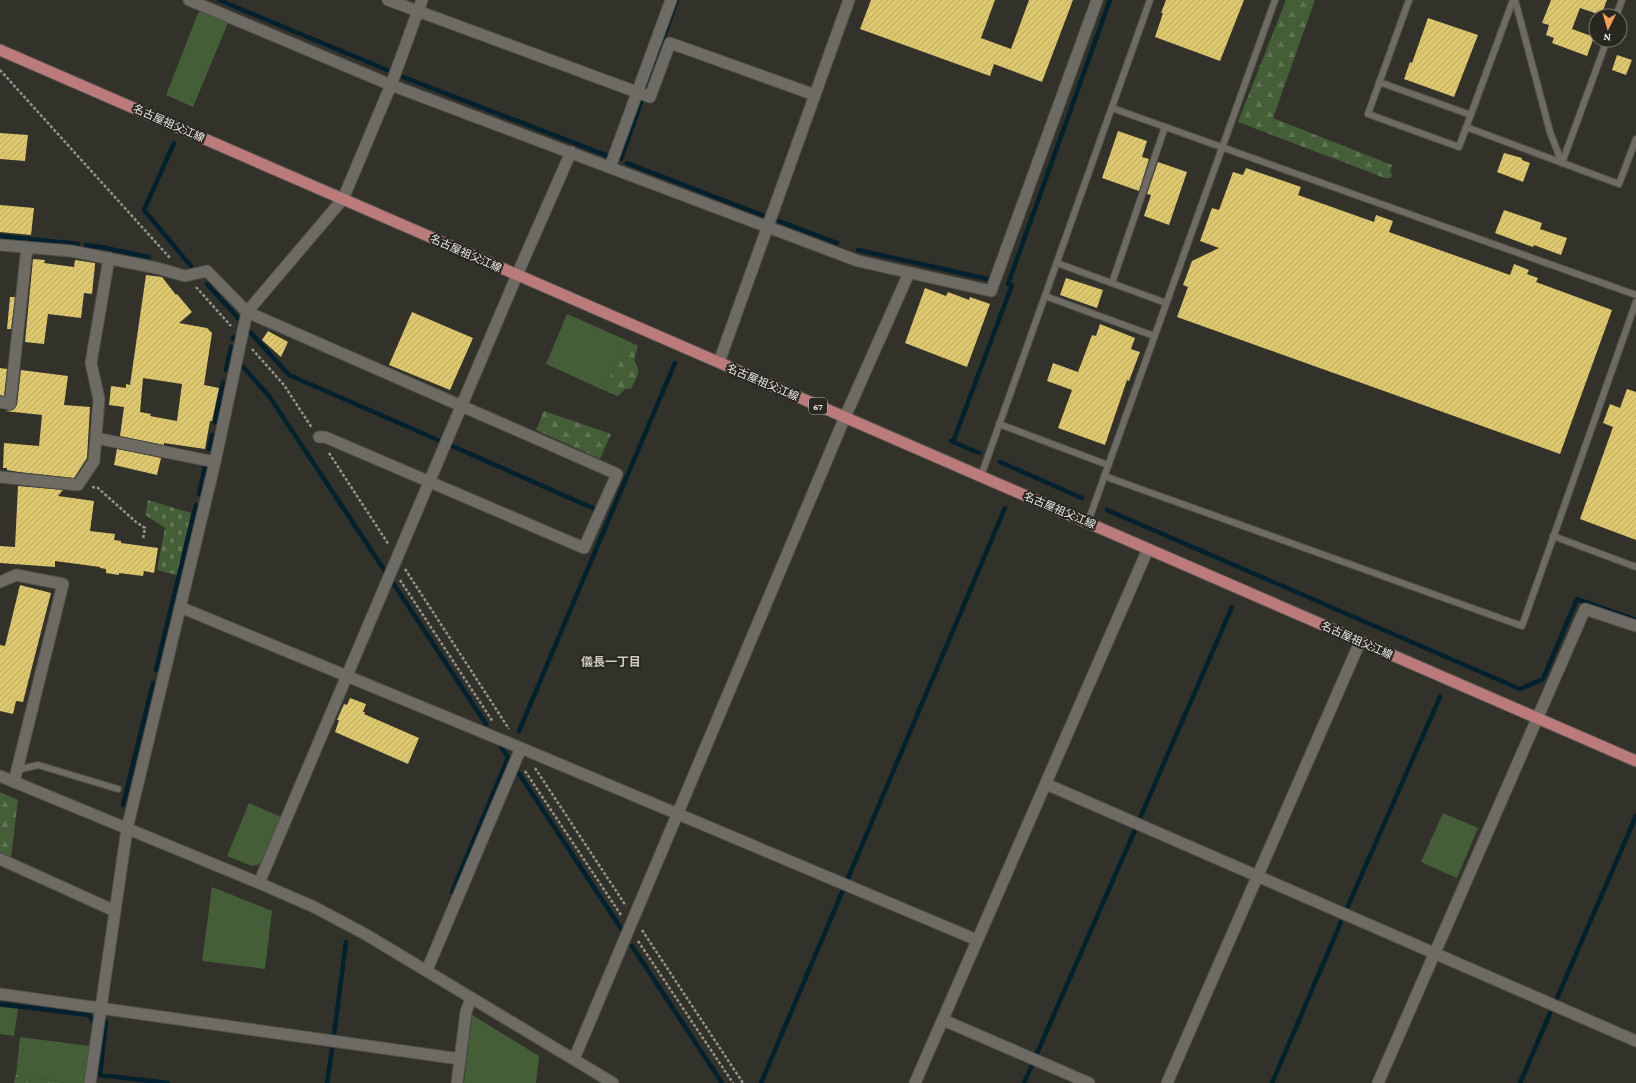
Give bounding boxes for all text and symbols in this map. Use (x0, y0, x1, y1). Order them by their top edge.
north arrow (1588, 8, 1628, 48)
text: N (1602, 32, 1611, 44)
street label: 名古屋祖父江線 (131, 102, 207, 144)
street label: 名古屋祖父江線 (428, 232, 504, 274)
street label: 名古屋祖父江線 (725, 361, 801, 403)
road number: 67 (809, 398, 827, 414)
street label: 名古屋祖父江線 (1022, 489, 1098, 531)
street label: 名古屋祖父江線 (1319, 619, 1395, 661)
district label: 儀長一丁目 (581, 655, 641, 669)

